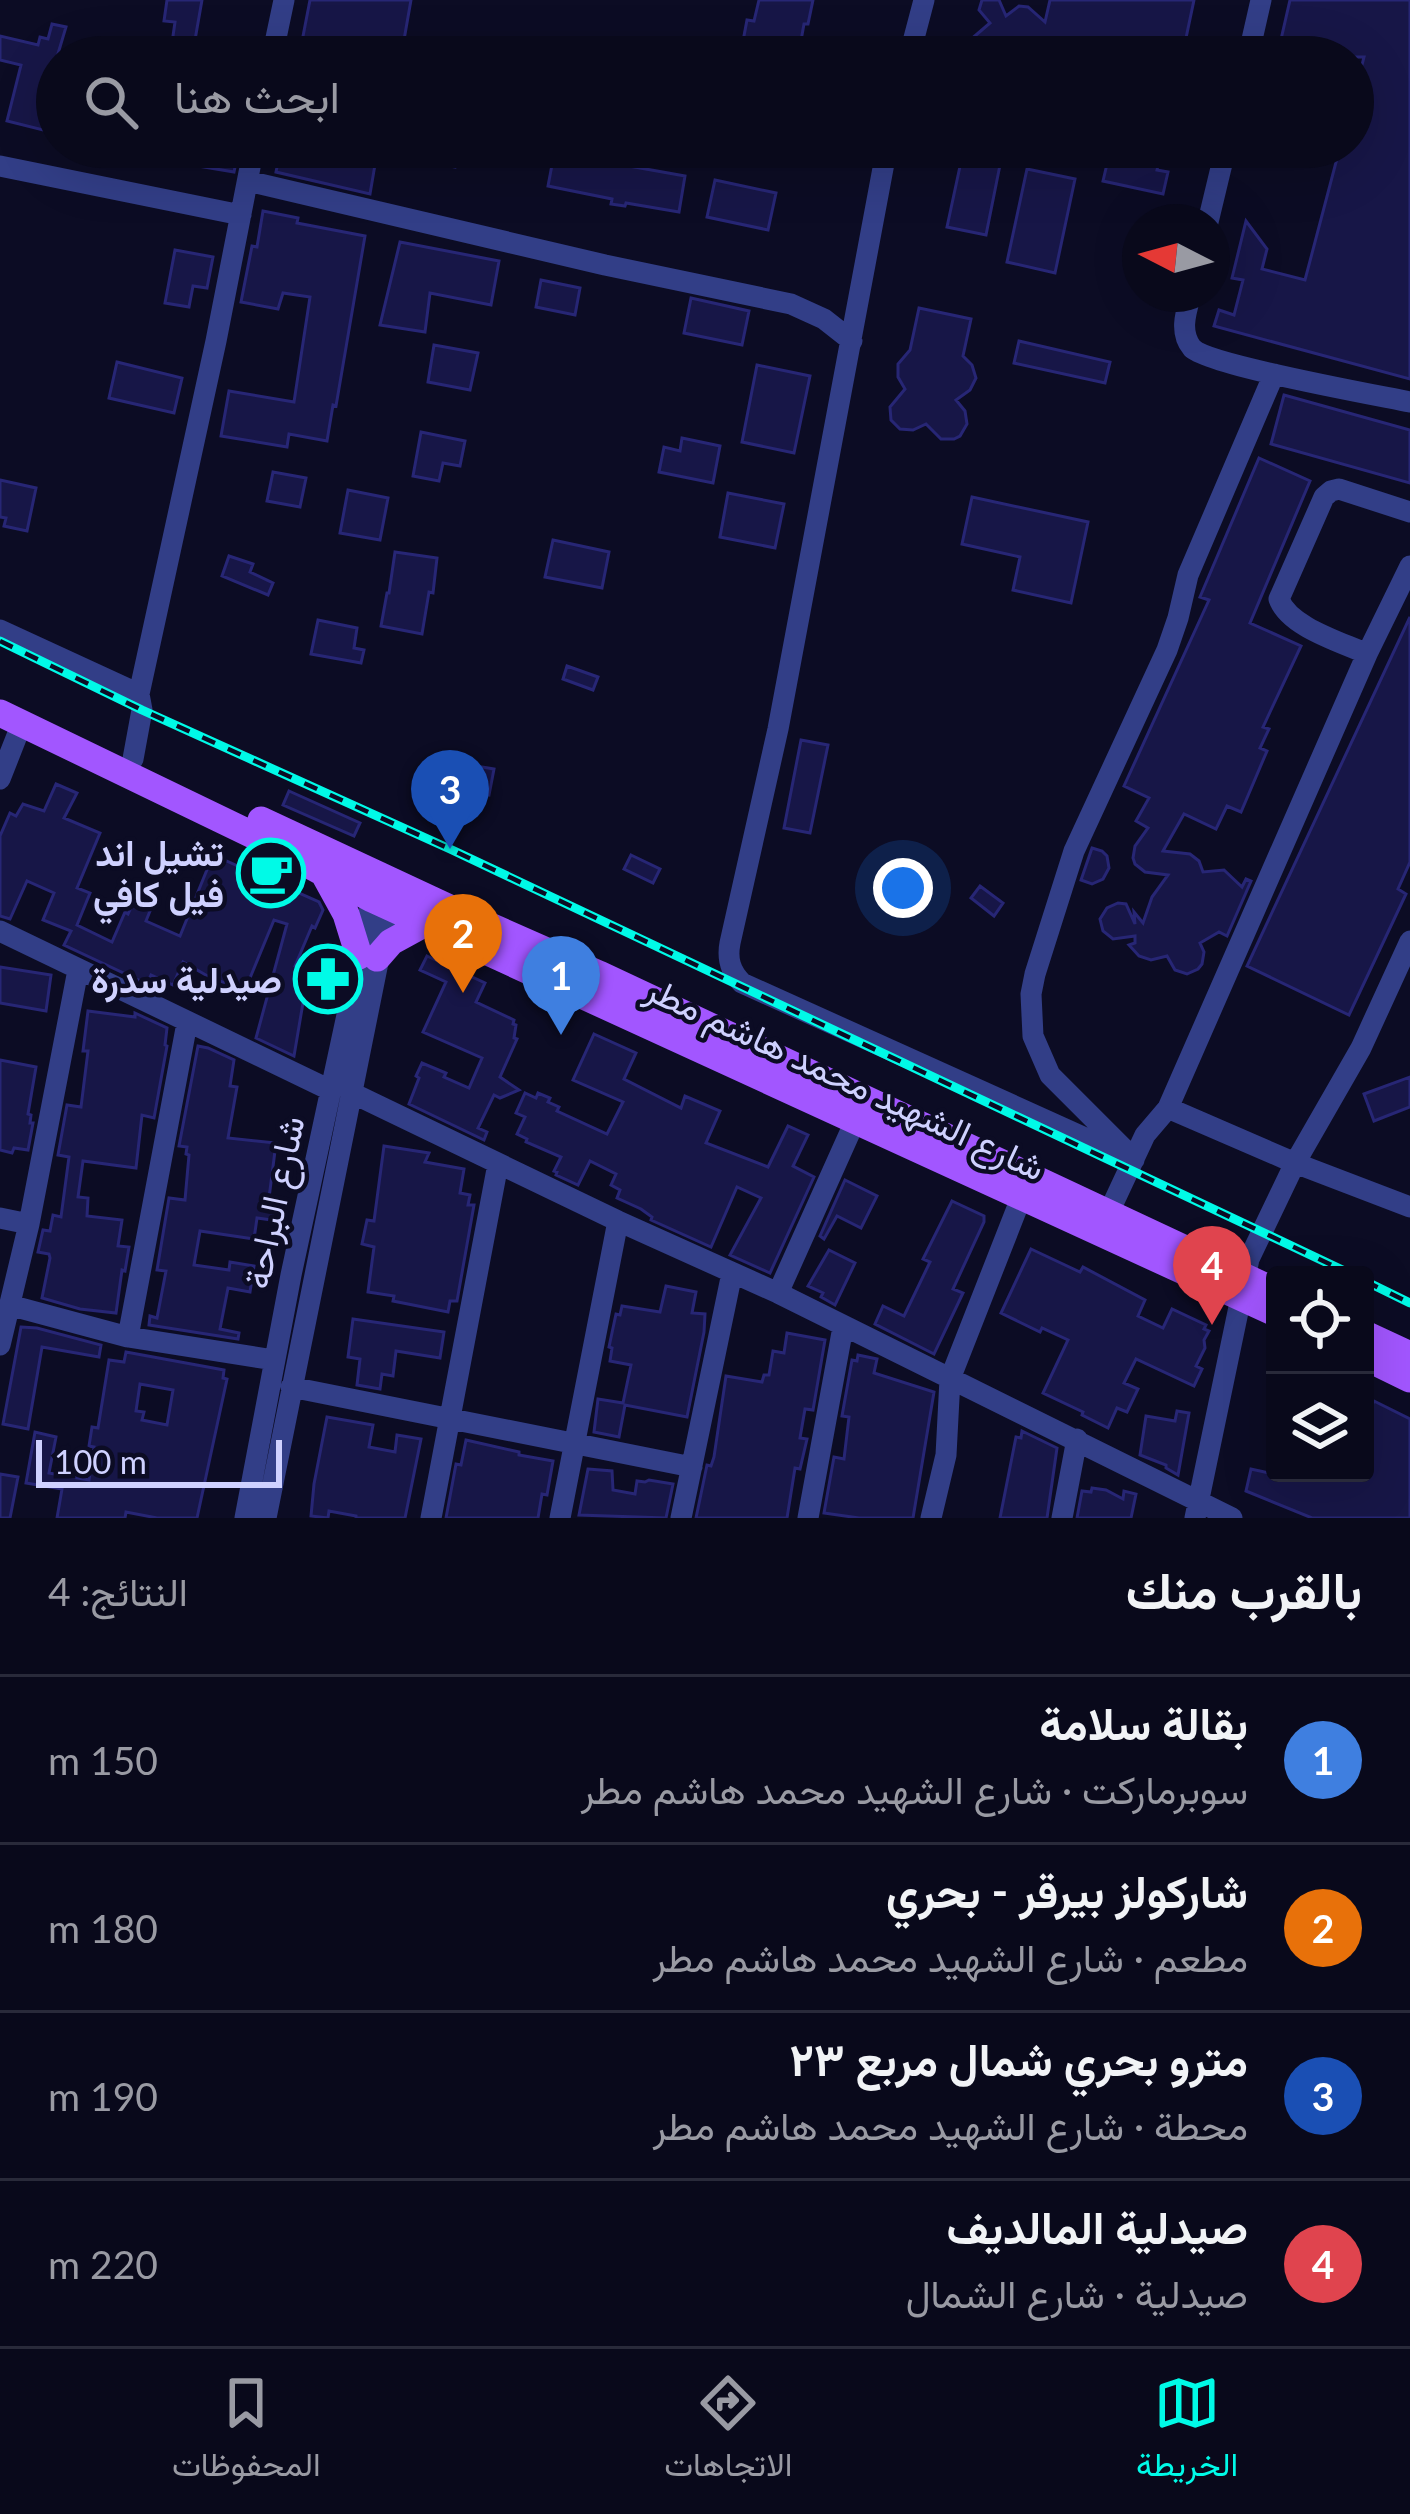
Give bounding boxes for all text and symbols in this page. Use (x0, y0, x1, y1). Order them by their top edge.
search box (36, 36, 1374, 168)
icon: search (78, 69, 144, 135)
text: ابحث هنا (174, 69, 340, 123)
north arrow (1122, 204, 1230, 312)
pin: 3 (411, 750, 489, 849)
place label: تشيل اند فيل كافي (93, 830, 224, 924)
cafe icon: تشيل اند فيل كافي (236, 838, 306, 908)
your location (873, 858, 933, 918)
pin: 2 (424, 894, 502, 993)
pin: 1 (522, 936, 600, 1035)
pharmacy icon: صيدلية سدرة (293, 944, 363, 1014)
place label: صيدلية سدرة (91, 957, 282, 1003)
street label: شارع الشهيد محمد هاشم مطر (637, 965, 1052, 1192)
street label: شارع البراحة (233, 1112, 317, 1293)
pin: 4 (1173, 1226, 1251, 1325)
map controls (1266, 1266, 1374, 1482)
button: locate (1266, 1266, 1374, 1374)
button: layers (1266, 1374, 1374, 1482)
scale bar (36, 1434, 282, 1487)
text: 100 m (54, 1441, 147, 1481)
text: بالقرب منك (1126, 1559, 1362, 1620)
text: النتائج: 4 (48, 1568, 188, 1614)
text: بقالة سلامة (1039, 1696, 1248, 1750)
text: 150 m (48, 1737, 158, 1783)
text: 1 (1312, 1737, 1334, 1783)
text: سوبرماركت · شارع الشهيد محمد هاشم مطر (581, 1766, 1248, 1812)
text: شاركولز بيرقر - بحري (886, 1864, 1248, 1918)
text: 180 m (48, 1905, 158, 1951)
text: 2 (1312, 1905, 1334, 1951)
text: مطعم · شارع الشهيد محمد هاشم مطر (652, 1934, 1248, 1980)
text: مترو بحري شمال مربع ٢٣ (790, 2032, 1248, 2086)
text: 190 m (48, 2073, 158, 2119)
text: 3 (1312, 2073, 1334, 2119)
text: محطة · شارع الشهيد محمد هاشم مطر (653, 2102, 1248, 2148)
text: صيدلية المالديف (946, 2200, 1248, 2254)
text: 220 m (48, 2241, 158, 2287)
text: 4 (1312, 2241, 1334, 2287)
text: صيدلية · شارع الشمال (906, 2270, 1248, 2316)
tab: المحفوظات (172, 2370, 321, 2494)
tab: الاتجاهات (664, 2370, 792, 2494)
tab: الخريطة (1136, 2370, 1238, 2494)

